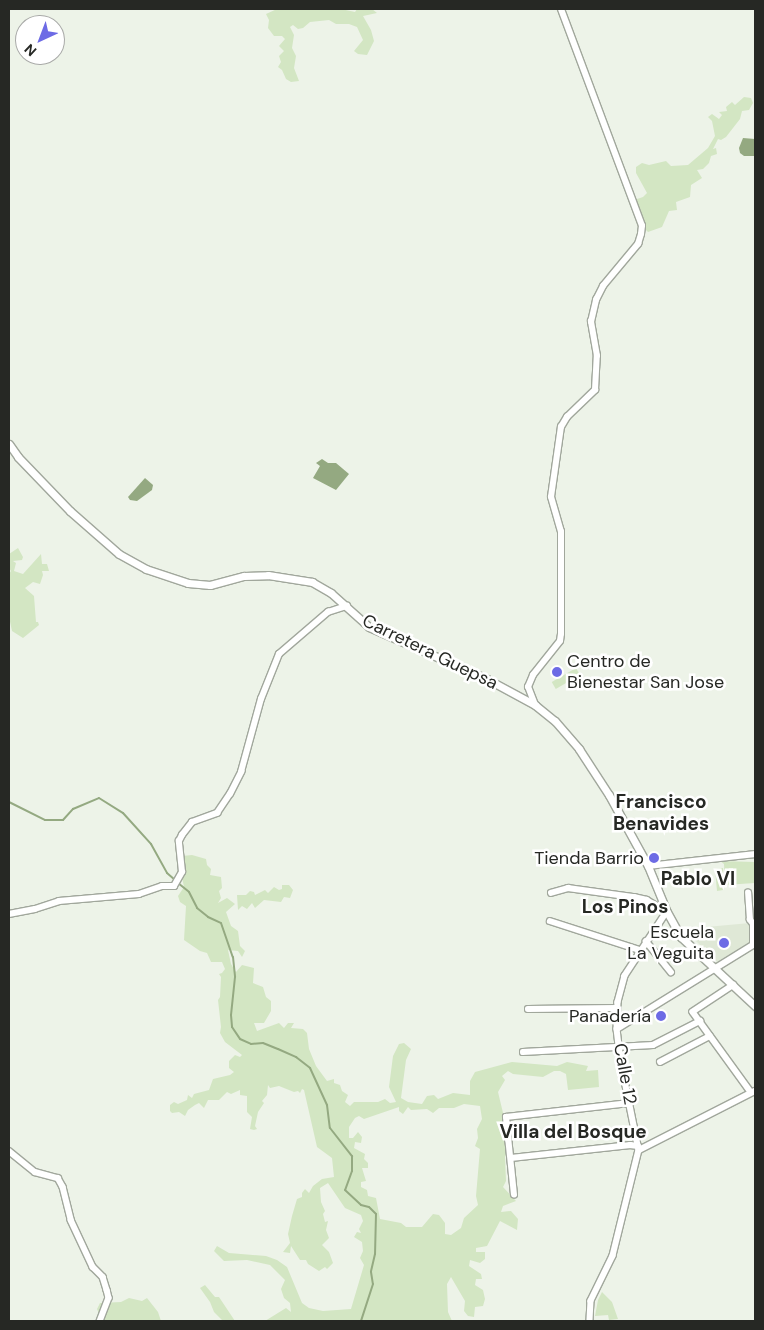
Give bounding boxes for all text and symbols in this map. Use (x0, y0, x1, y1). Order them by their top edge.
north arrow (15, 15, 65, 65)
text: N (21, 40, 40, 60)
street label: Carretera Guepsa (359, 610, 501, 694)
place label: Centro de Bienestar San Jose (567, 651, 724, 694)
marker: Centro de Bienestar San Jose (551, 666, 563, 678)
district label: Francisco Benavides (613, 791, 709, 835)
place label: Tienda Barrio (534, 847, 644, 869)
marker: Tienda Barrio (648, 852, 660, 864)
district label: Pablo VI (661, 868, 735, 890)
district label: Los Pinos (582, 896, 668, 918)
place label: Escuela La Veguita (627, 922, 714, 964)
marker: Escuela La Veguita (718, 937, 730, 949)
place label: Panadería (569, 1005, 651, 1027)
marker: Panadería (655, 1010, 667, 1022)
street label: Calle 12 (609, 1042, 641, 1106)
district label: Villa del Bosque (499, 1121, 647, 1143)

